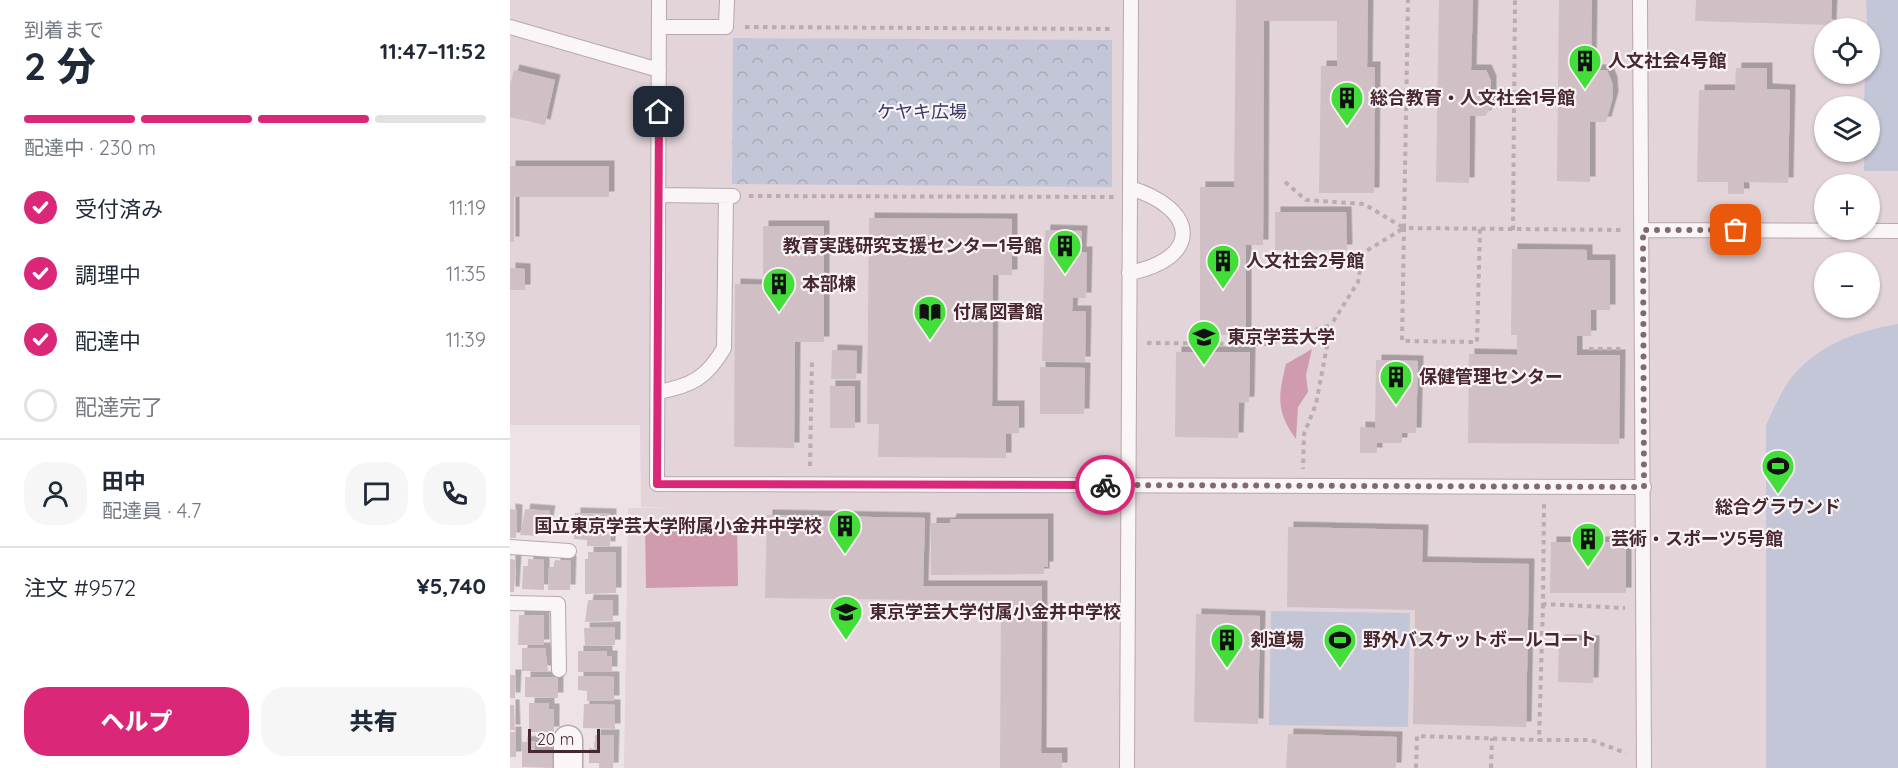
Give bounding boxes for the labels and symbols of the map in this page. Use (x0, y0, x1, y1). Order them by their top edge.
building icon: 人文社会4号館 (1567, 43, 1603, 90)
place label: 人文社会4号館 (1608, 49, 1727, 72)
building icon: 総合教育・人文社会1号館 (1329, 80, 1365, 127)
pin (633, 86, 684, 137)
place label: 総合教育・人文社会1号館 (1370, 86, 1575, 109)
park label: ケヤキ広場 (877, 100, 967, 123)
pin (1710, 204, 1761, 255)
building icon: 教育実践研究支援センター1号館 (1047, 228, 1083, 275)
place label: 教育実践研究支援センター1号館 (783, 234, 1042, 257)
building icon: 人文社会2号館 (1205, 243, 1241, 290)
place label: 人文社会2号館 (1246, 249, 1364, 272)
building icon: 本部棟 (761, 266, 797, 313)
place label: 本部棟 (802, 272, 856, 295)
library icon: 付属図書館 (912, 294, 948, 341)
place label: 付属図書館 (953, 300, 1043, 323)
school or university icon: 東京学芸大学 (1186, 319, 1222, 366)
place label: 東京学芸大学 (1227, 325, 1335, 348)
building icon: 保健管理センター (1378, 359, 1414, 406)
place label: 保健管理センター (1419, 365, 1563, 388)
sports icon: 総合グラウンド (1760, 448, 1796, 495)
courier (1075, 455, 1135, 515)
place label: 総合グラウンド (1715, 495, 1841, 518)
building icon: 国立東京学芸大学附属小金井中学校 (827, 508, 863, 555)
place label: 国立東京学芸大学附属小金井中学校 (534, 514, 822, 537)
building icon: 芸術・スポーツ5号館 (1570, 521, 1606, 568)
place label: 芸術・スポーツ5号館 (1611, 527, 1783, 550)
school or university icon: 東京学芸大学付属小金井中学校 (828, 594, 864, 641)
place label: 東京学芸大学付属小金井中学校 (869, 600, 1121, 623)
building icon: 剣道場 (1209, 622, 1245, 669)
sports icon: 野外バスケットボールコート (1322, 622, 1358, 669)
place label: 剣道場 (1250, 628, 1304, 651)
place label: 野外バスケットボールコート (1363, 628, 1597, 651)
scale bar (528, 726, 600, 754)

